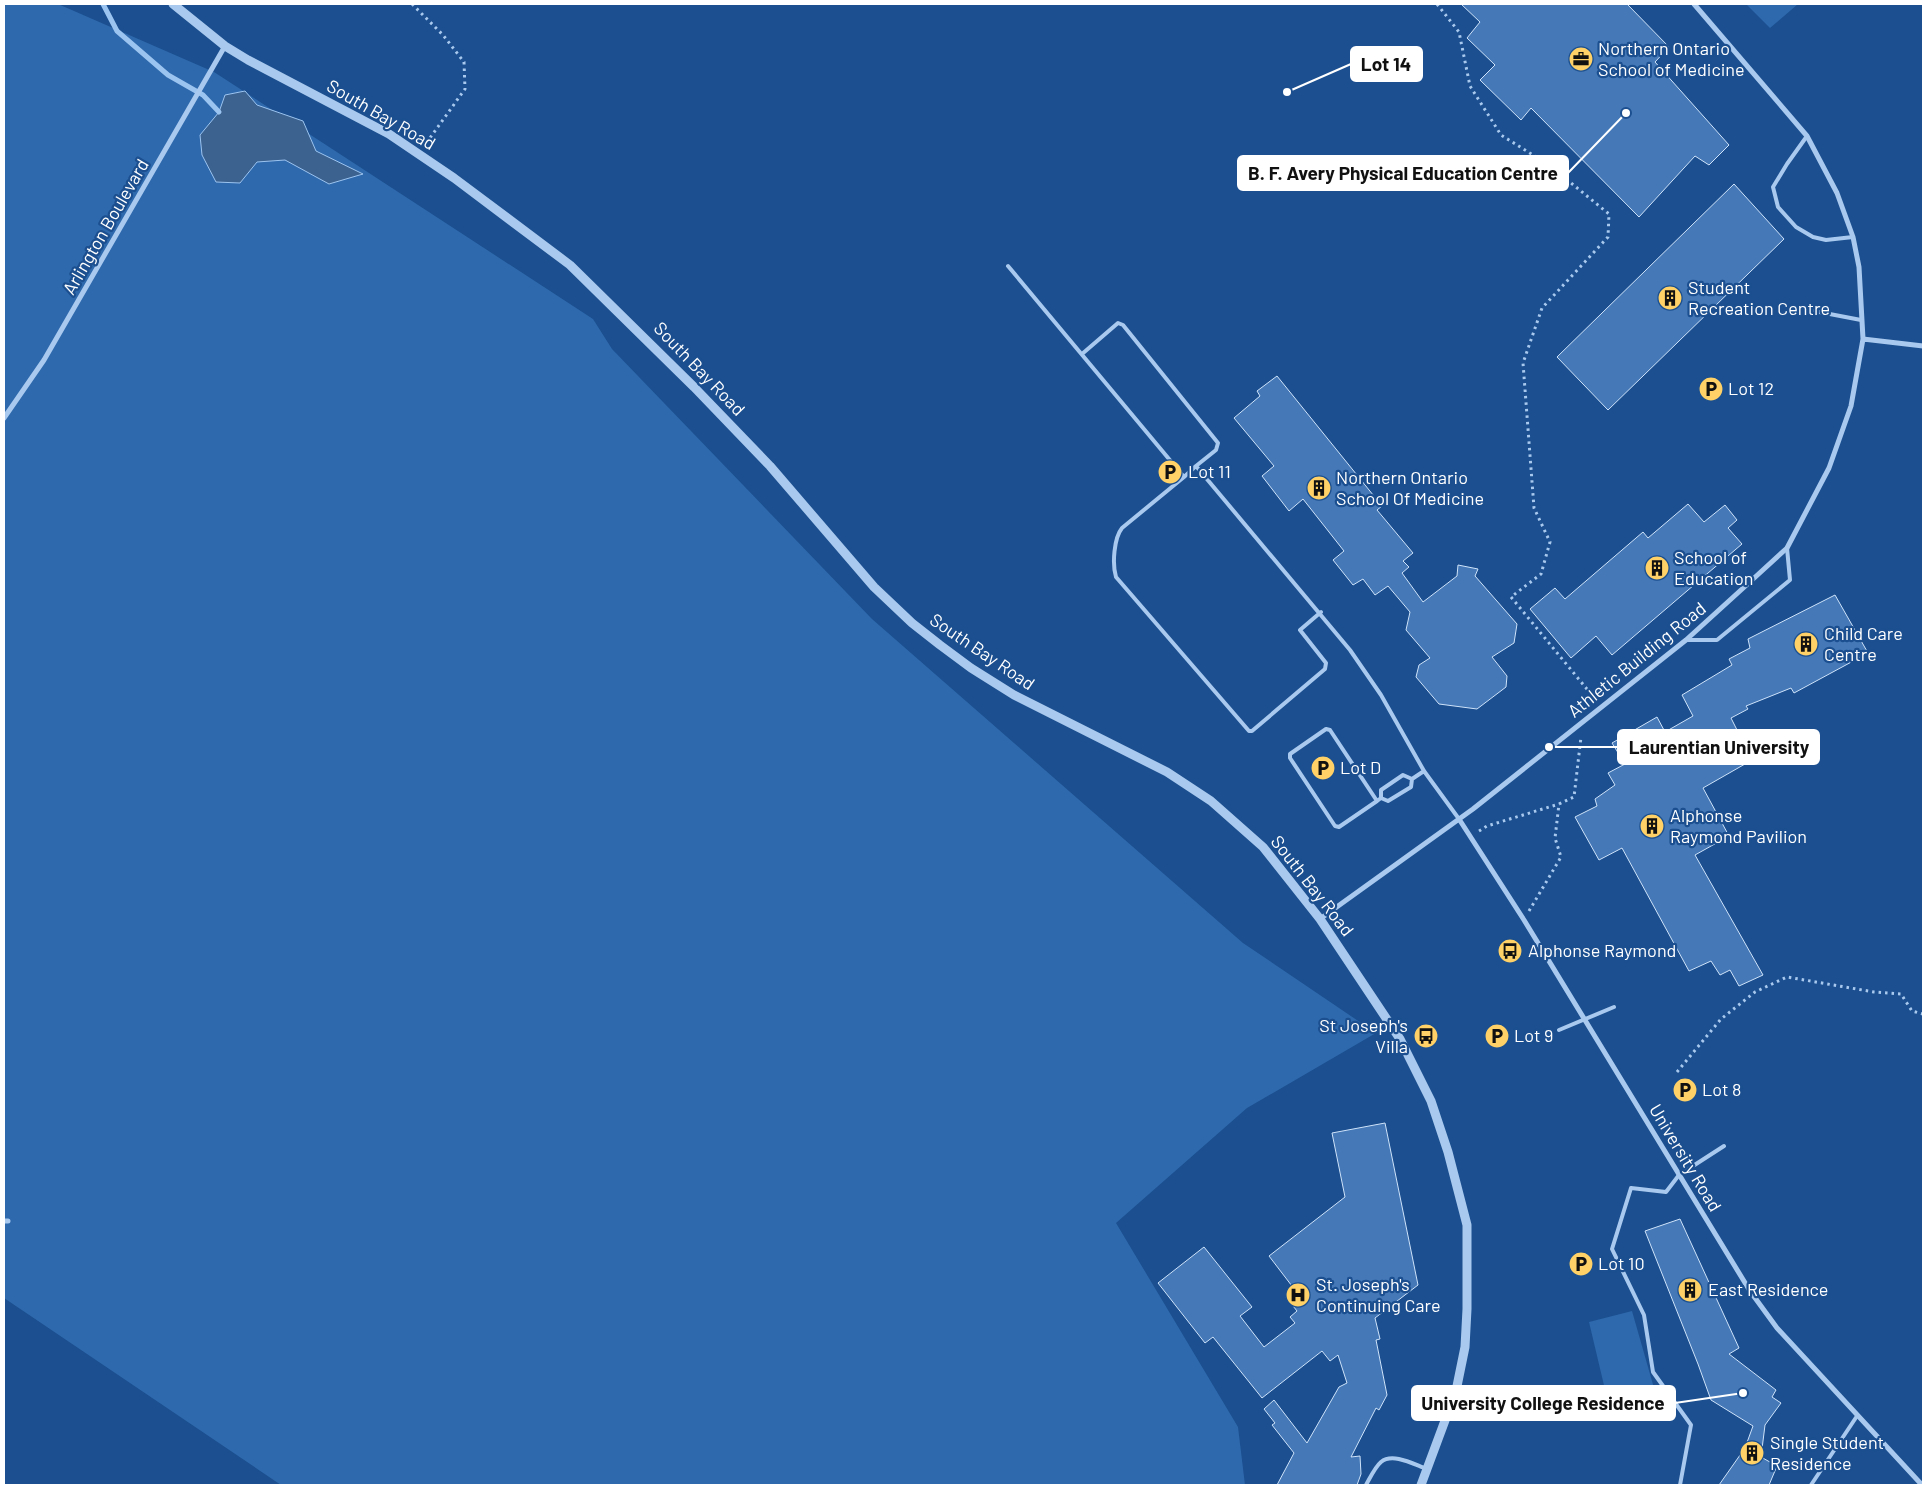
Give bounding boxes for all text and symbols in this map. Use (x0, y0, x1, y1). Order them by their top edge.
place label: Northern Ontario School of Medicine (1598, 37, 1745, 80)
office icon: Northern Ontario School of Medicine (1568, 46, 1594, 72)
callout: Lot 14 (1351, 47, 1422, 81)
text: Lot 14 (1361, 52, 1411, 75)
street label: South Bay Road (323, 74, 440, 154)
street label: Arlington Boulevard (57, 155, 153, 298)
callout: B. F. Avery Physical Education Centre (1238, 156, 1568, 190)
text: B. F. Avery Physical Education Centre (1248, 161, 1558, 184)
place label: Student Recreation Centre (1688, 276, 1830, 319)
building icon: Student Recreation Centre (1657, 285, 1683, 311)
street label: South Bay Road (650, 317, 750, 420)
parking icon: Lot 12 (1698, 376, 1724, 402)
place label: Lot 12 (1728, 377, 1774, 399)
parking icon: Lot 11 (1157, 459, 1183, 485)
place label: Lot 11 (1188, 460, 1231, 482)
place label: Northern Ontario School Of Medicine (1336, 466, 1484, 509)
building icon: Northern Ontario School Of Medicine (1306, 475, 1332, 501)
place label: School of Education (1674, 546, 1754, 589)
building icon: School of Education (1644, 555, 1670, 581)
street label: Athletic Building Road (1563, 597, 1710, 722)
street label: South Bay Road (926, 608, 1039, 694)
place label: Child Care Centre (1824, 622, 1903, 665)
building icon: Child Care Centre (1793, 631, 1819, 657)
callout: Laurentian University (1618, 730, 1819, 764)
text: Laurentian University (1629, 735, 1810, 758)
parking icon: Lot D (1310, 755, 1336, 781)
place label: Lot D (1340, 756, 1381, 778)
place label: Alphonse Raymond Pavilion (1670, 804, 1807, 847)
building icon: Alphonse Raymond Pavilion (1639, 813, 1665, 839)
street label: South Bay Road (1267, 831, 1359, 940)
bus stop icon: Alphonse Raymond (1497, 938, 1523, 964)
place label: Alphonse Raymond (1528, 939, 1676, 961)
place label: St Joseph's Villa (1319, 1014, 1408, 1057)
bus stop icon: St Joseph's Villa (1413, 1023, 1439, 1049)
parking icon: Lot 9 (1484, 1023, 1510, 1049)
place label: Lot 9 (1514, 1024, 1553, 1046)
parking icon: Lot 8 (1672, 1077, 1698, 1103)
place label: Lot 8 (1702, 1078, 1741, 1100)
street label: University Road (1645, 1100, 1727, 1215)
parking icon: Lot 10 (1568, 1251, 1594, 1277)
place label: Lot 10 (1598, 1252, 1645, 1274)
place label: St. Joseph's Continuing Care (1316, 1273, 1441, 1316)
building icon: East Residence (1677, 1277, 1703, 1303)
place label: East Residence (1708, 1278, 1828, 1300)
hospital icon: St. Joseph's Continuing Care (1285, 1282, 1311, 1308)
callout: University College Residence (1412, 1386, 1675, 1420)
text: University College Residence (1421, 1391, 1665, 1414)
place label: Single Student Residence (1770, 1431, 1884, 1474)
building icon: Single Student Residence (1739, 1440, 1765, 1466)

